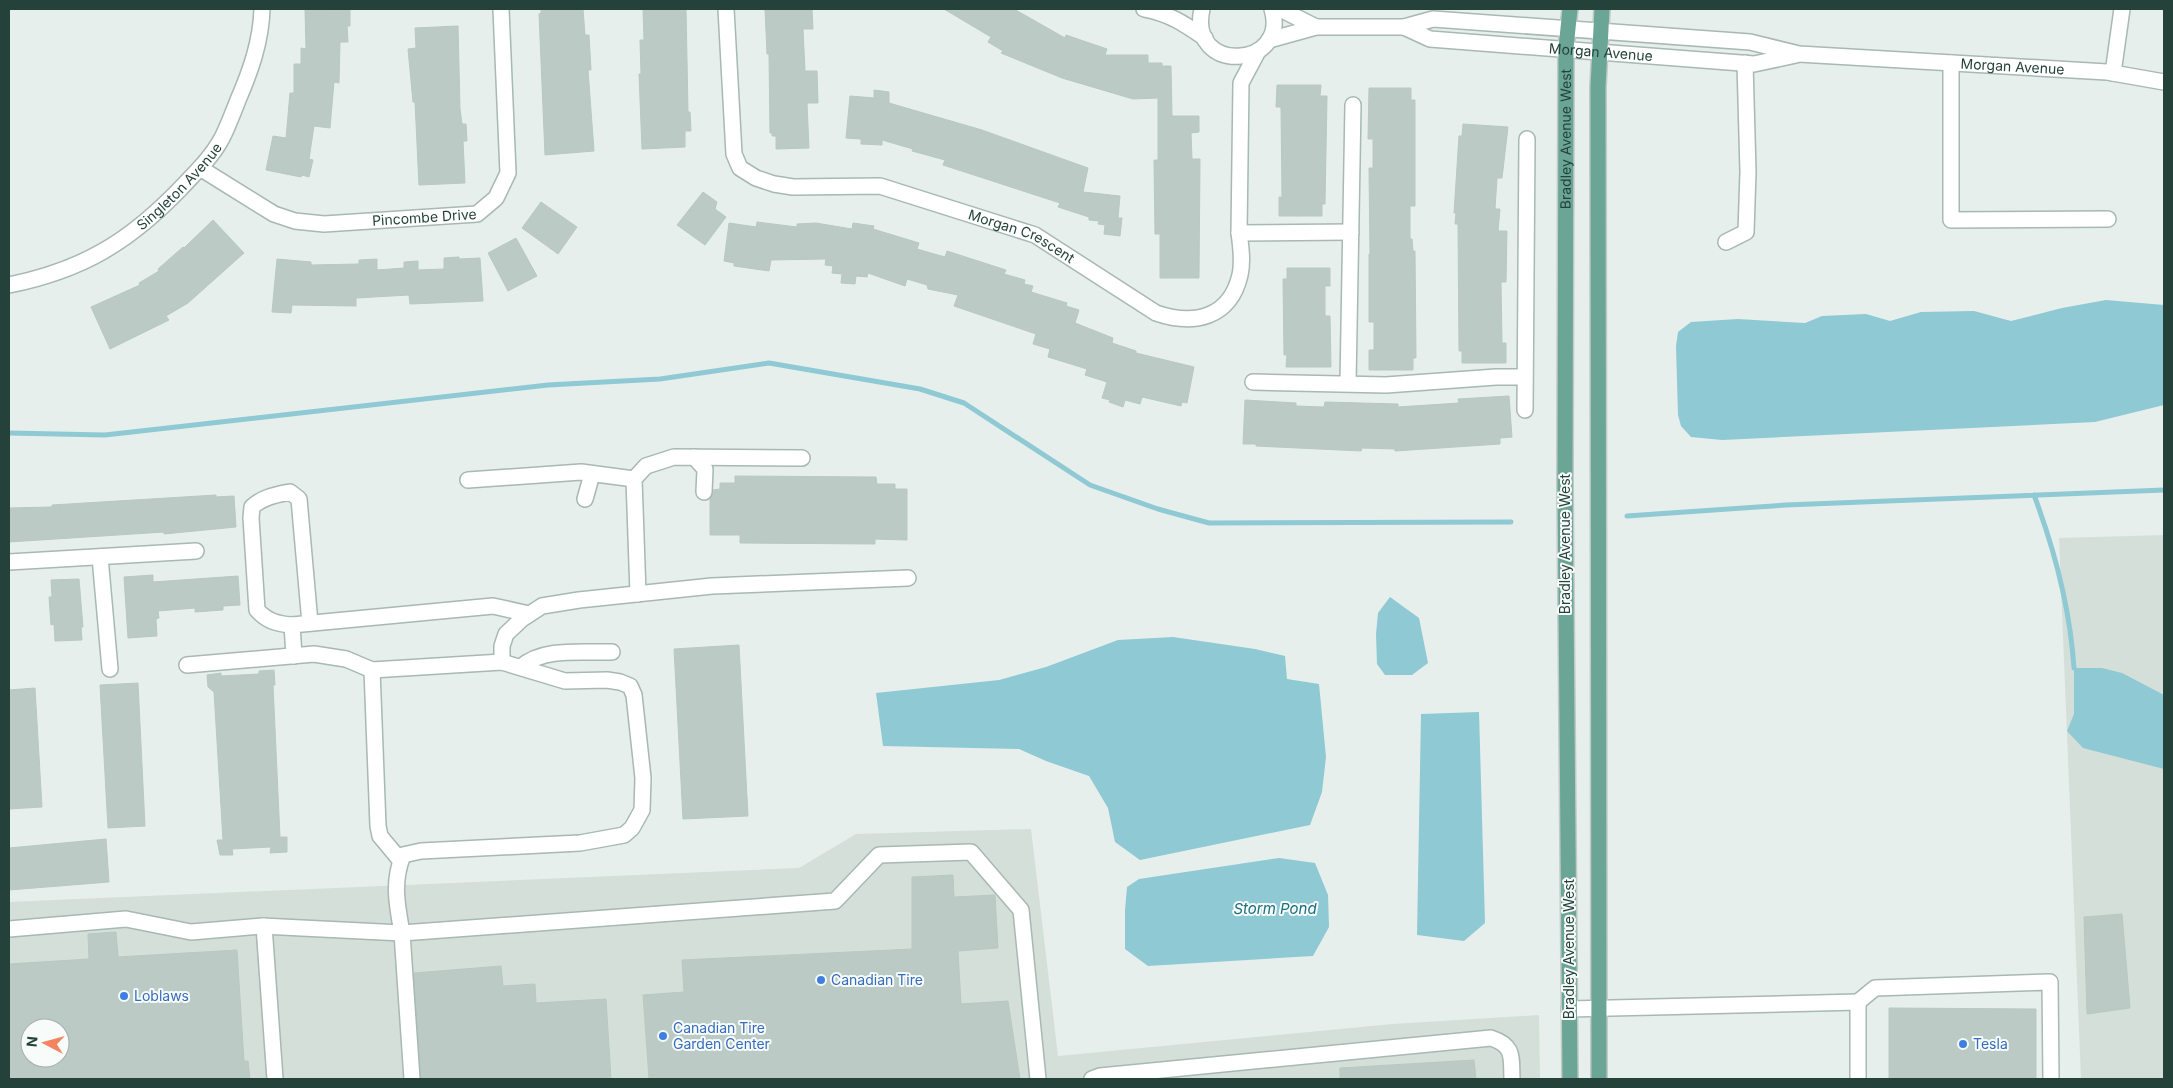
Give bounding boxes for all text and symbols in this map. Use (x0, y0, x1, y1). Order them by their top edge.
street label: Morgan Avenue (1548, 39, 1653, 64)
street label: Morgan Avenue (1960, 54, 2065, 77)
street label: Bradley Avenue West (1557, 68, 1574, 209)
street label: Singleton Avenue (133, 139, 225, 233)
street label: Pincombe Drive (372, 205, 477, 229)
street label: Morgan Crescent (966, 205, 1078, 266)
street label: Bradley Avenue West (1556, 473, 1573, 614)
street label: Bradley Avenue West (1560, 878, 1577, 1019)
water label: Storm Pond (1233, 899, 1317, 918)
place label: Canadian Tire (831, 971, 923, 988)
marker: Canadian Tire (815, 974, 827, 986)
place label: Loblaws (134, 987, 189, 1004)
marker: Loblaws (118, 990, 130, 1002)
north arrow (20, 1018, 70, 1068)
place label: Canadian Tire Garden Center (673, 1019, 770, 1052)
marker: Canadian Tire Garden Center (657, 1030, 669, 1042)
text: N (23, 1035, 41, 1048)
place label: Tesla (1973, 1035, 2008, 1052)
marker: Tesla (1957, 1038, 1969, 1050)

